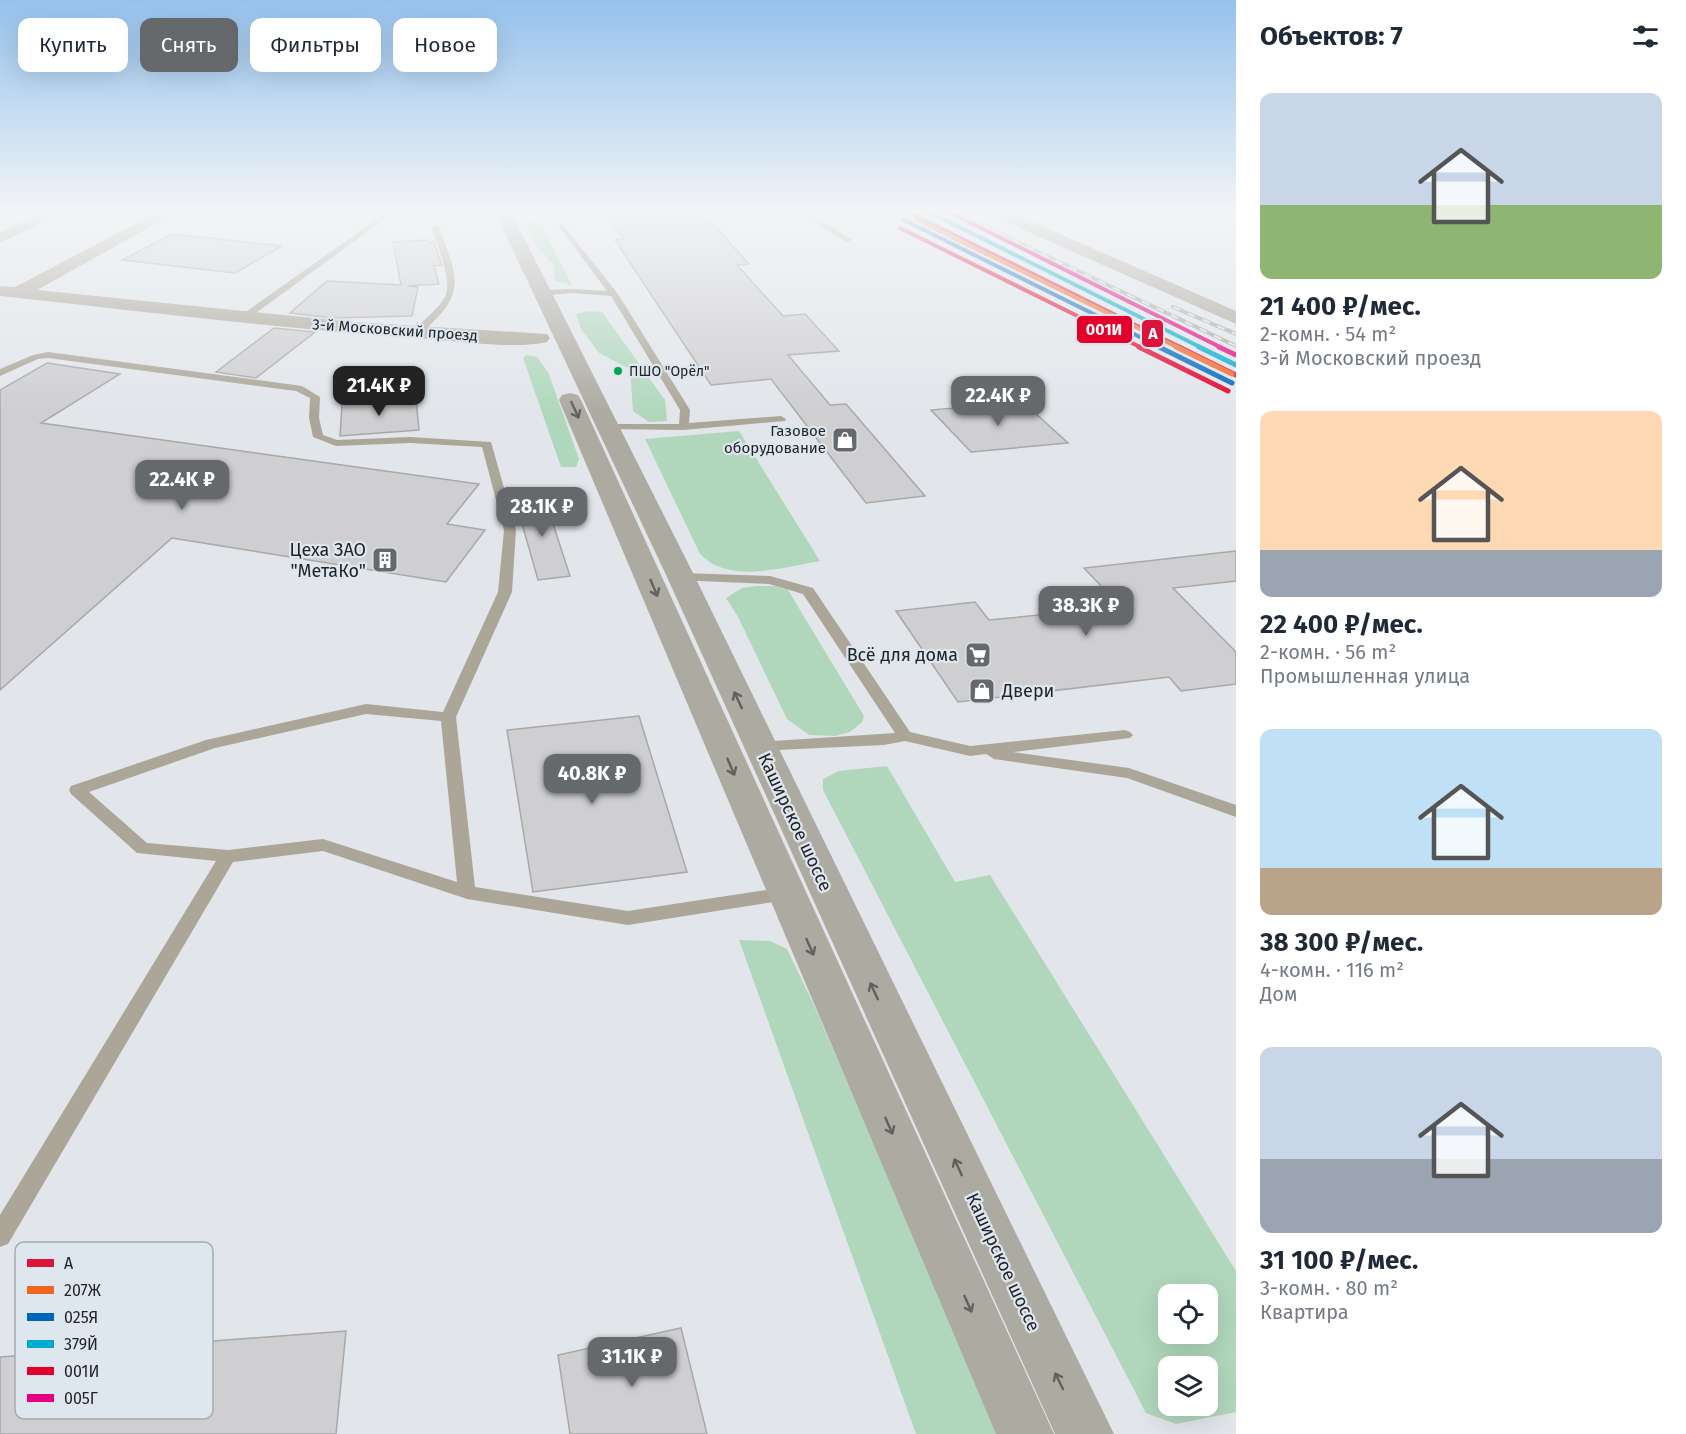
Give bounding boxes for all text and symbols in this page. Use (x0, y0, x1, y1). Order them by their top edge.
chip: Купить (18, 18, 128, 72)
chip: Снять (140, 18, 238, 72)
chip: Фильтры (250, 18, 381, 72)
chip: Новое (393, 18, 497, 72)
icon: filters (1629, 20, 1662, 53)
text: Объектов: 7 (1260, 21, 1403, 52)
icon: home (1407, 132, 1515, 240)
text: 21 400 ₽/мес. (1260, 291, 1421, 322)
street label: 3-й Московский проезд (312, 315, 478, 345)
line badge: 001И (1076, 315, 1133, 344)
line badge: A (1141, 319, 1164, 348)
text: 001И (1086, 320, 1122, 339)
text: 2-комн. · 54 m² (1260, 322, 1396, 346)
text: A (1147, 324, 1158, 343)
text: 3-й Московский проезд (1260, 346, 1481, 370)
place label: ПШО "Орёл" (629, 363, 710, 380)
marker: ПШО "Орёл" (612, 365, 624, 377)
pin: 21.4K ₽ (324, 366, 434, 417)
text: 21.4K ₽ (347, 373, 411, 397)
pin: 22.4K ₽ (943, 376, 1053, 427)
text: 22.4K ₽ (965, 383, 1031, 407)
one-way arrow (569, 400, 581, 418)
place label: Газовое оборудование (724, 422, 826, 457)
shop icon: Газовое оборудование (830, 425, 860, 455)
icon: home (1407, 450, 1515, 558)
pin: 22.4K ₽ (127, 460, 237, 511)
text: 22.4K ₽ (149, 467, 215, 491)
pin: 28.1K ₽ (487, 487, 597, 538)
text: 28.1K ₽ (510, 494, 574, 518)
place label: Цеха ЗАО "МетаКо" (289, 539, 366, 582)
building icon: Цеха ЗАО "МетаКо" (370, 545, 400, 575)
one-way arrow (649, 579, 660, 597)
pin: 38.3K ₽ (1031, 586, 1141, 637)
text: 38.3K ₽ (1053, 593, 1119, 617)
text: 22 400 ₽/мес. (1260, 609, 1423, 640)
supermarket icon: Всё для дома (963, 640, 993, 670)
text: 2-комн. · 56 m² (1260, 640, 1396, 664)
place label: Всё для дома (847, 644, 958, 666)
text: Промышленная улица (1260, 664, 1470, 688)
shop icon: Двери (967, 676, 997, 706)
place label: Двери (1001, 680, 1054, 702)
one-way arrow (732, 692, 744, 710)
street label: Каширское шоссе (753, 749, 837, 895)
pin: 40.8K ₽ (537, 754, 647, 805)
one-way arrow (726, 758, 737, 776)
text: 40.8K ₽ (558, 761, 626, 785)
icon: home (1407, 768, 1515, 876)
text: 38 300 ₽/мес. (1260, 927, 1423, 958)
one-way arrow (804, 938, 816, 956)
text: 4-комн. · 116 m² (1260, 958, 1404, 982)
one-way arrow (868, 982, 880, 1000)
text: Дом (1260, 982, 1297, 1006)
icon: home (1407, 1086, 1515, 1194)
one-way arrow (884, 1116, 895, 1134)
one-way arrow (951, 1159, 963, 1177)
street label: Каширское шоссе (961, 1189, 1045, 1335)
legend (15, 1242, 213, 1419)
text: 31 100 ₽/мес. (1260, 1245, 1418, 1276)
text: A (64, 1254, 74, 1273)
text: 3-комн. · 80 m² (1260, 1276, 1398, 1300)
text: 207Ж (64, 1281, 102, 1300)
map controls (1158, 1284, 1218, 1416)
button: locate (1158, 1284, 1218, 1344)
one-way arrow (963, 1295, 974, 1313)
text: Квартира (1260, 1300, 1349, 1324)
text: 025Я (64, 1308, 98, 1327)
text: 379Й (64, 1335, 98, 1354)
pin: 31.1K ₽ (577, 1337, 687, 1388)
text: 31.1K ₽ (602, 1344, 662, 1368)
button: layers (1158, 1356, 1218, 1416)
text: 001И (64, 1362, 99, 1381)
one-way arrow (1053, 1373, 1065, 1391)
text: 005Г (64, 1389, 98, 1408)

